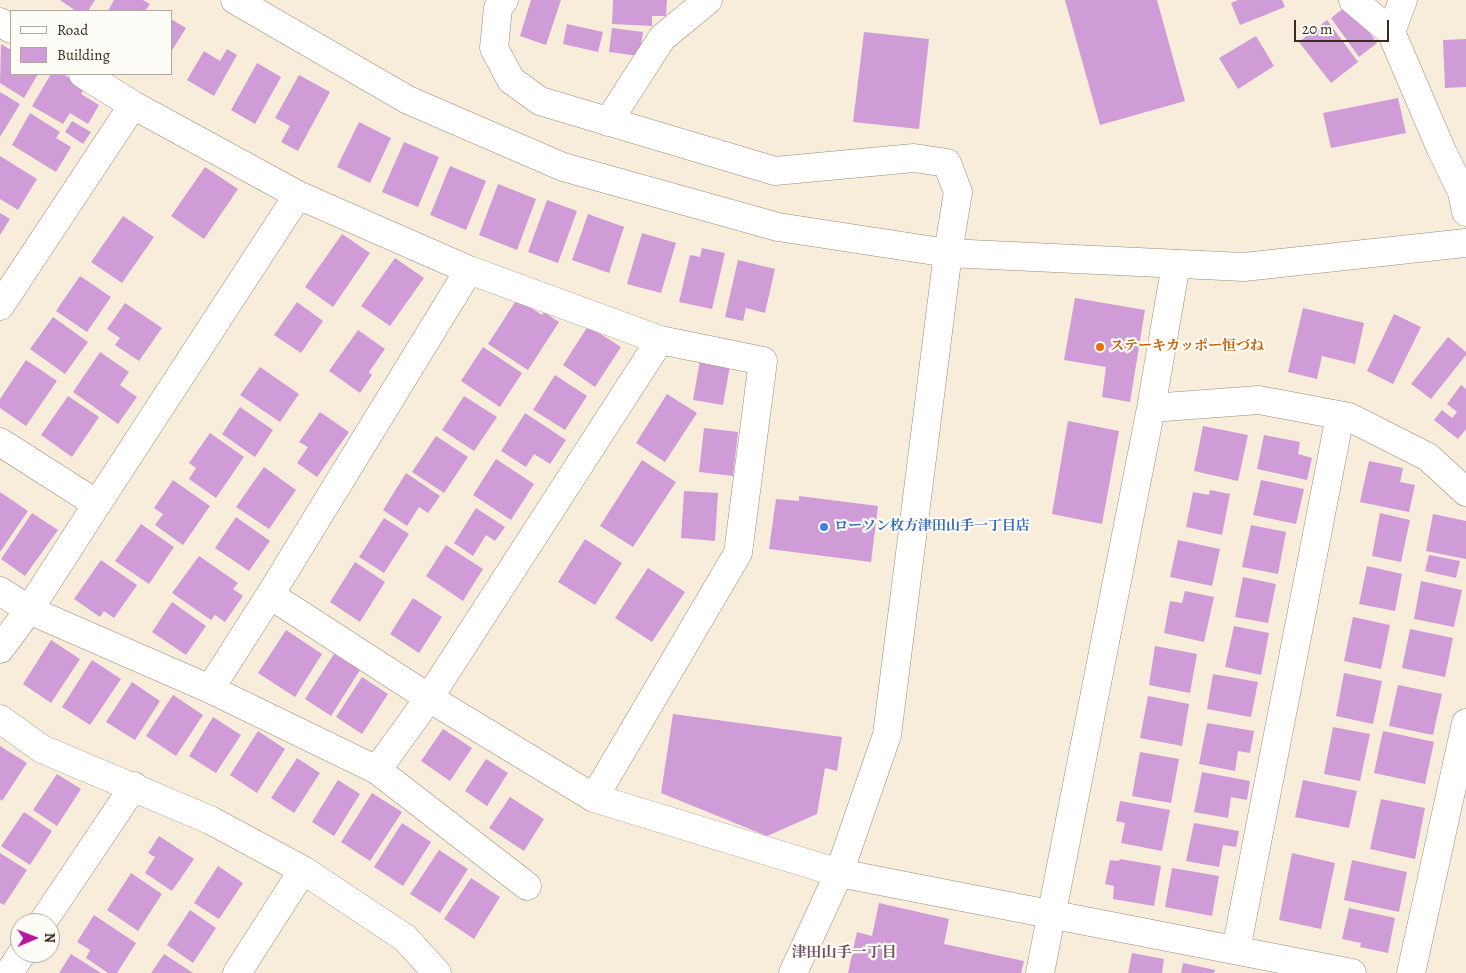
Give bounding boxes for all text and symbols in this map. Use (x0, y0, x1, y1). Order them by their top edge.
legend (10, 10, 172, 75)
scale bar (1296, 10, 1391, 42)
text: 20 m (1302, 19, 1333, 39)
text: Road (57, 20, 88, 40)
text: Building (57, 45, 110, 65)
place label: ステーキカッポー恒づね (1110, 339, 1264, 355)
marker: ステーキカッポー恒づね (1094, 341, 1106, 353)
place label: ローソン枚方津田山手一丁目店 (834, 519, 1030, 535)
marker: ローソン枚方津田山手一丁目店 (818, 521, 830, 533)
north arrow (10, 913, 60, 963)
text: N (40, 932, 59, 943)
district label: 津田山手一丁目 (792, 944, 896, 962)

